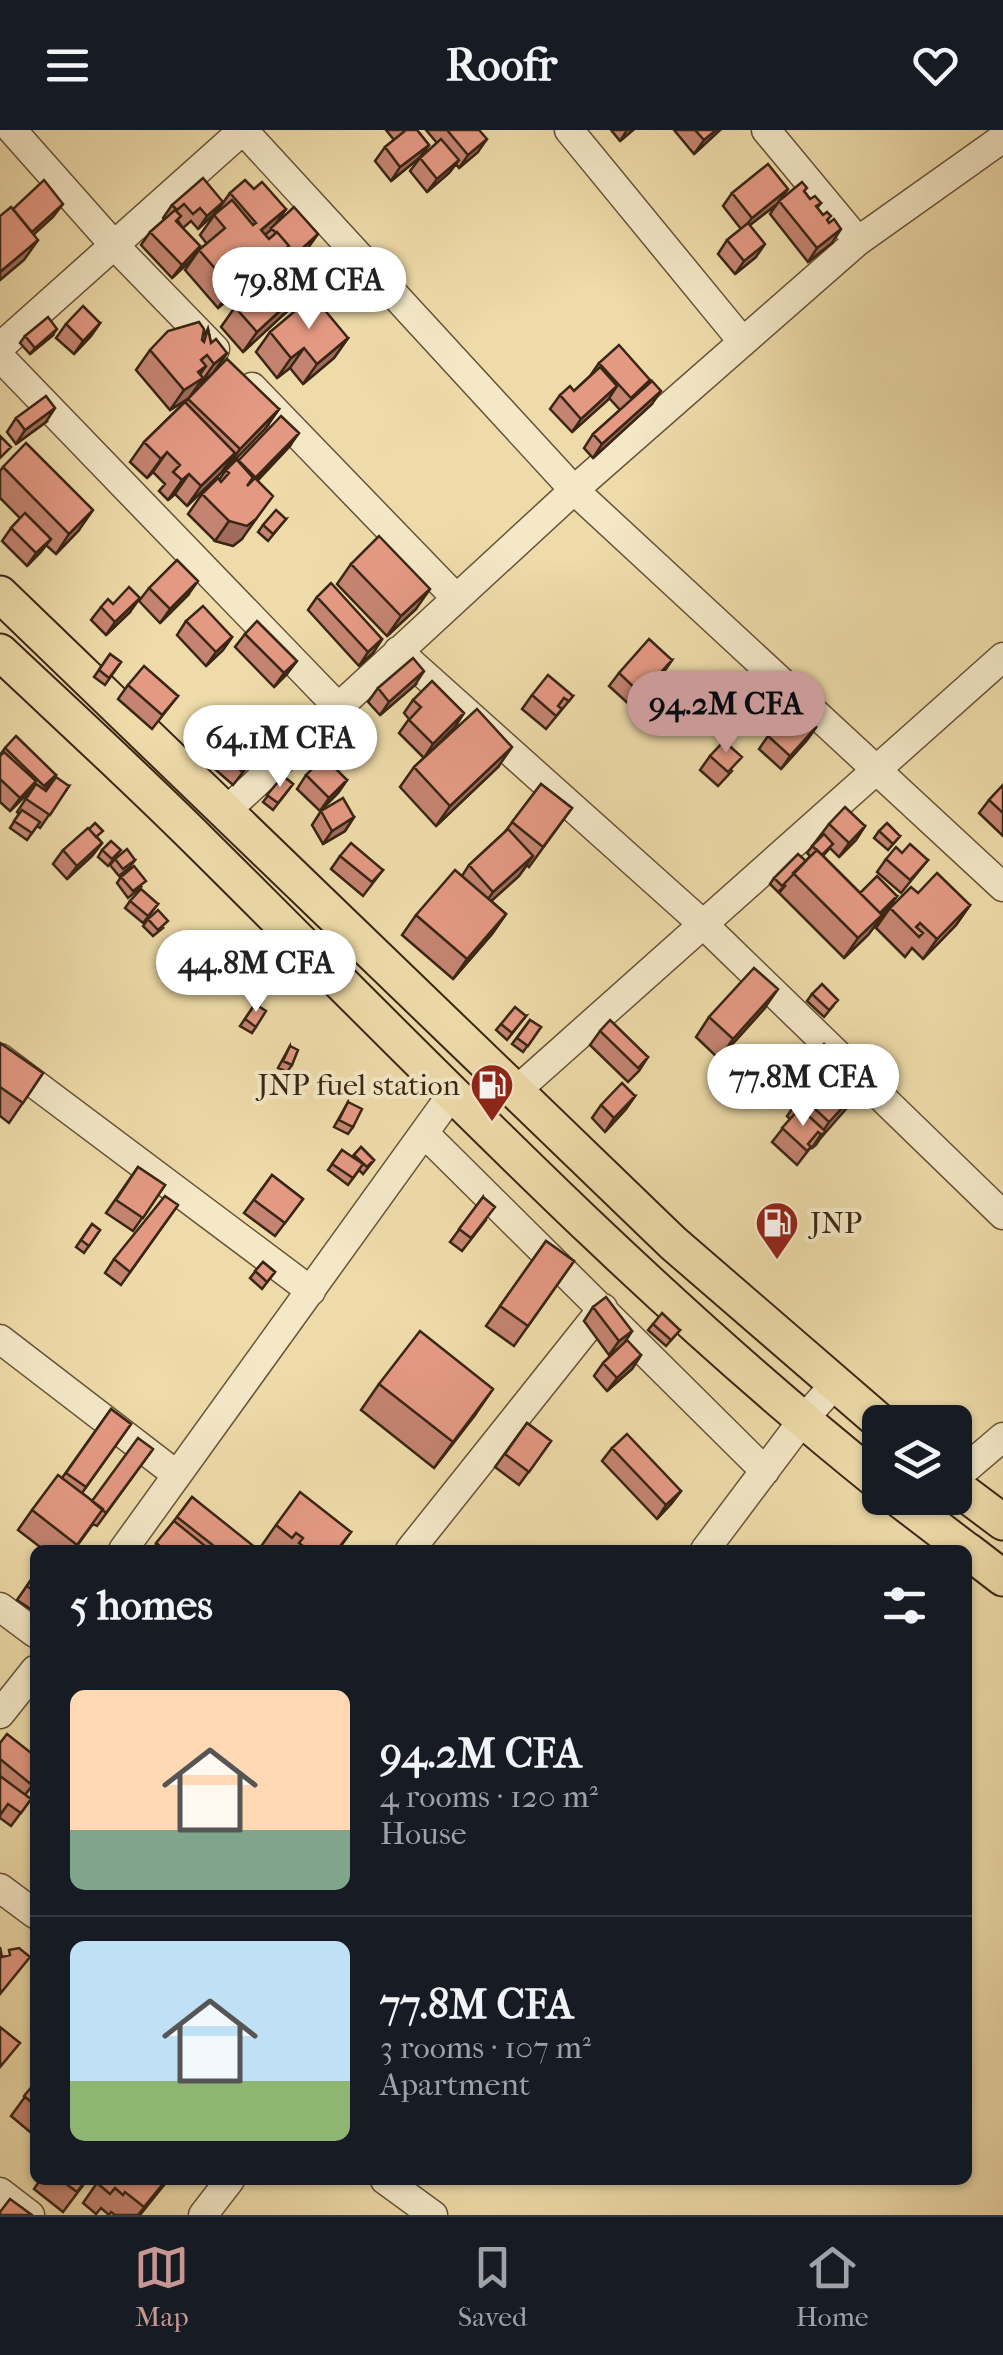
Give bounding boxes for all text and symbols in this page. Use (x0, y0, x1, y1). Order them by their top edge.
icon: menu (40, 38, 95, 93)
icon: heart (908, 38, 963, 93)
text: Roofr (446, 39, 557, 92)
pin: 79.8M CFA (195, 247, 423, 332)
text: 79.8M CFA (234, 261, 384, 298)
pin: 94.2M CFA (612, 671, 840, 756)
text: 94.2M CFA (649, 685, 803, 722)
pin: 64.1M CFA (166, 705, 394, 790)
text: 64.1M CFA (205, 719, 355, 756)
pin: 44.8M CFA (142, 930, 370, 1015)
text: 44.8M CFA (178, 944, 334, 981)
pin: 77.8M CFA (689, 1044, 917, 1129)
text: 77.8M CFA (729, 1058, 877, 1095)
fuel station icon: JNP fuel station (469, 1062, 515, 1123)
place label: JNP fuel station (256, 1068, 461, 1103)
fuel station icon: JNP (754, 1200, 800, 1261)
place label: JNP (808, 1206, 862, 1241)
map controls (862, 1405, 972, 1515)
button: layers (862, 1405, 972, 1515)
icon: filters (877, 1578, 932, 1633)
text: 5 homes (70, 1581, 213, 1630)
text: 94.2M CFA (380, 1729, 582, 1778)
icon: home (150, 1730, 270, 1850)
text: 4 rooms · 120 m² (380, 1778, 598, 1815)
text: House (380, 1815, 467, 1852)
text: 77.8M CFA (380, 1980, 574, 2029)
icon: home (150, 1981, 270, 2101)
text: 3 rooms · 107 m² (380, 2029, 591, 2066)
text: Apartment (380, 2066, 530, 2103)
tab: Map (134, 2240, 189, 2333)
tab: Saved (458, 2240, 527, 2333)
tab: Home (796, 2240, 869, 2333)

